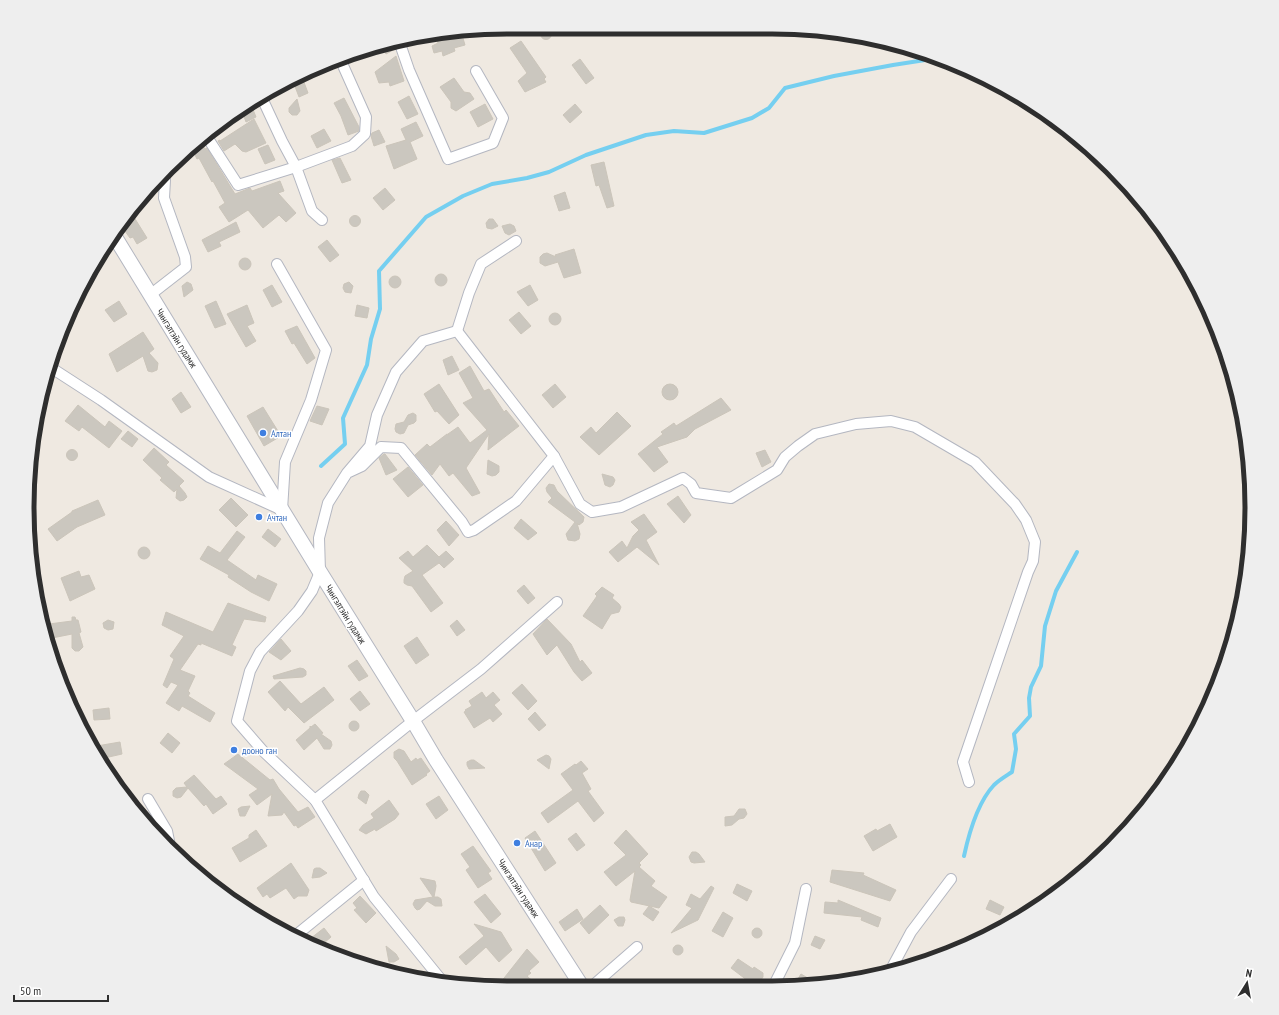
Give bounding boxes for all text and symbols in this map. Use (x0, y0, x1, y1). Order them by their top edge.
street label: Чингэлтэйн гудамж (153, 306, 200, 371)
place label: Алтан (271, 427, 291, 440)
marker: Алтан (258, 428, 268, 438)
place label: Ачтан (267, 511, 287, 524)
marker: Ачтан (254, 512, 264, 522)
street label: Чингэлтэйн гудамж (322, 582, 369, 647)
place label: дооно ган (242, 744, 277, 757)
marker: дооно ган (229, 745, 239, 755)
place label: Анар (525, 837, 542, 850)
marker: Анар (512, 838, 522, 848)
street label: Чингэлтэйн гудамж (495, 856, 543, 921)
north arrow (1227, 963, 1267, 1003)
text: N (1245, 966, 1253, 981)
scale bar (14, 977, 108, 1003)
text: 50 m (20, 983, 41, 998)

